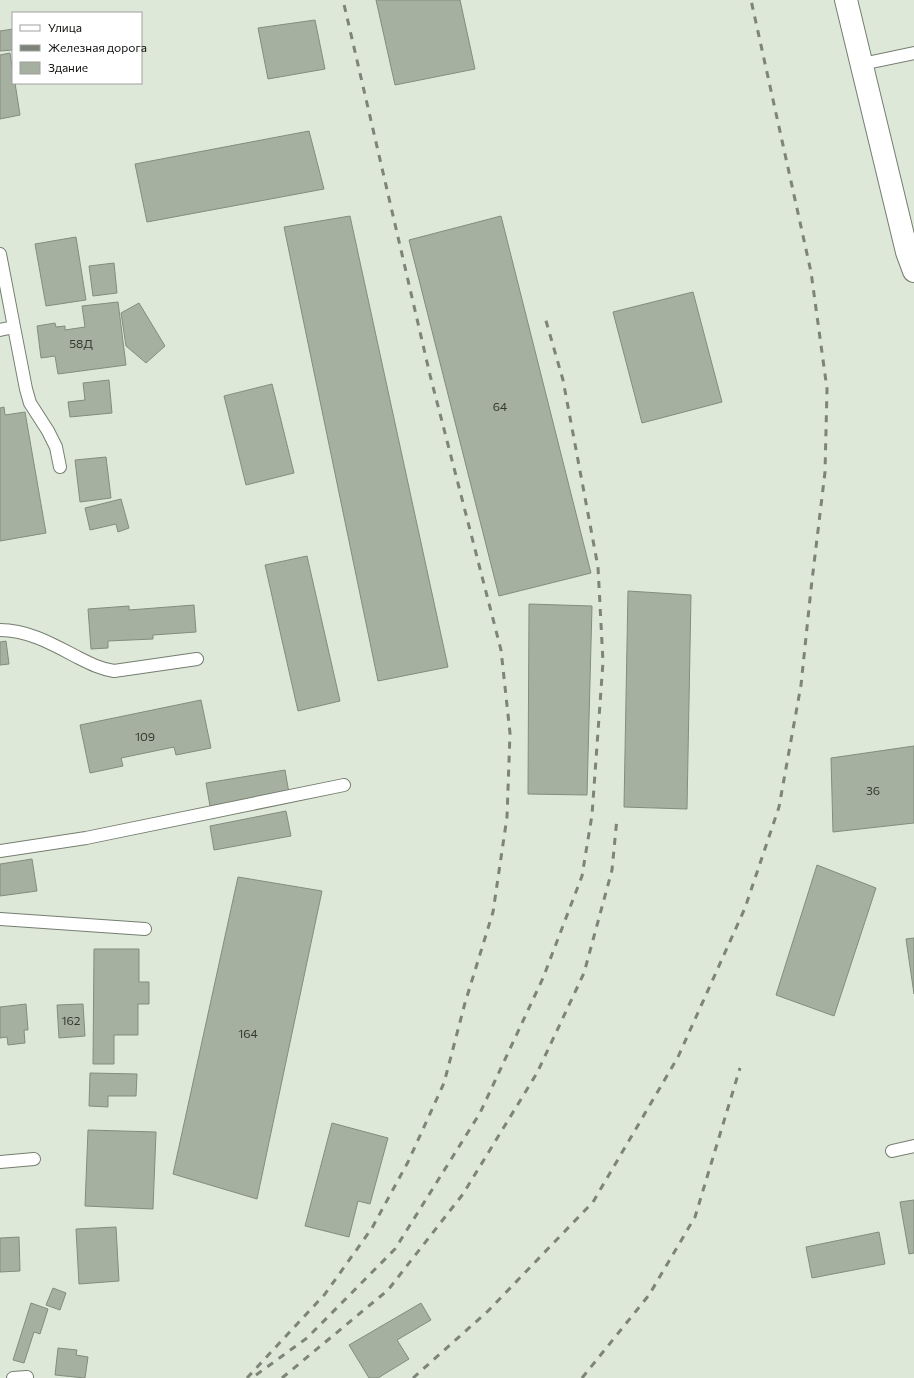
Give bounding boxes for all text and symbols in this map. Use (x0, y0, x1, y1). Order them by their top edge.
legend (12, 12, 142, 84)
text: Улица (48, 20, 82, 34)
text: Железная дорога (48, 40, 147, 54)
text: Здание (48, 60, 88, 74)
house number: 58Д (69, 336, 93, 350)
house number: 64 (493, 399, 507, 413)
house number: 109 (135, 729, 155, 743)
house number: 36 (866, 783, 880, 797)
house number: 162 (61, 1013, 81, 1027)
house number: 164 (238, 1026, 258, 1040)

